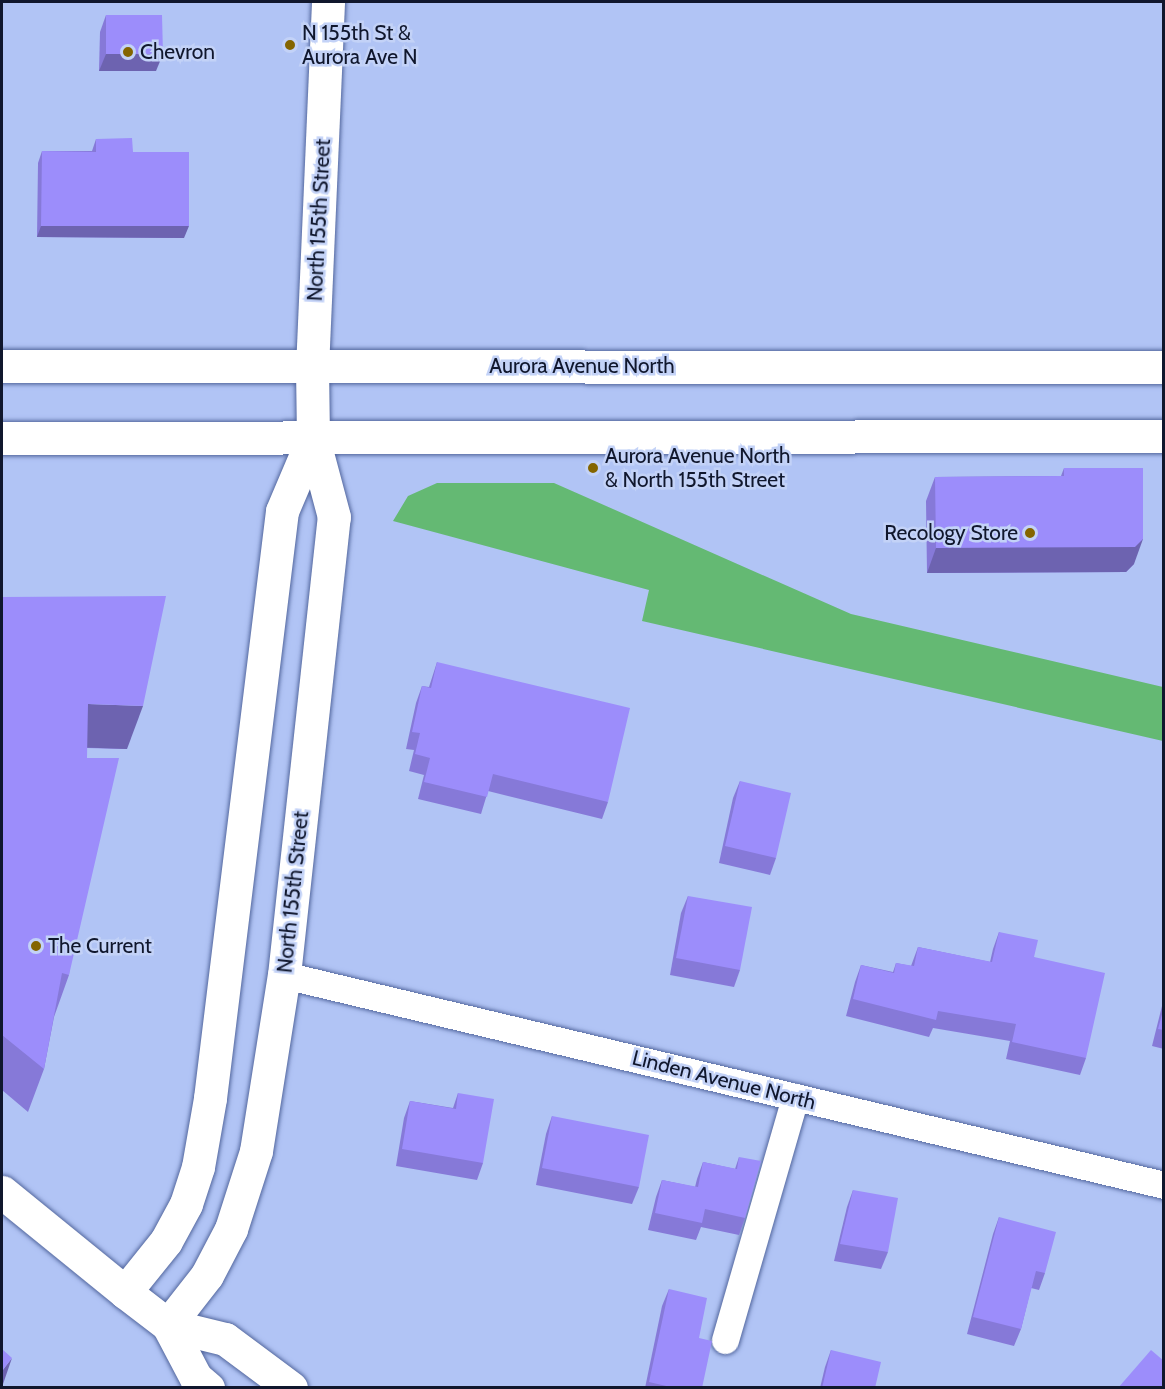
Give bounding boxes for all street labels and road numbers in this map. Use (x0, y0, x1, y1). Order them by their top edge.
street label: North 155th Street (302, 138, 336, 302)
street label: Aurora Avenue North (489, 353, 675, 379)
street label: North 155th Street (272, 810, 314, 974)
street label: Linden Avenue North (630, 1045, 818, 1115)

